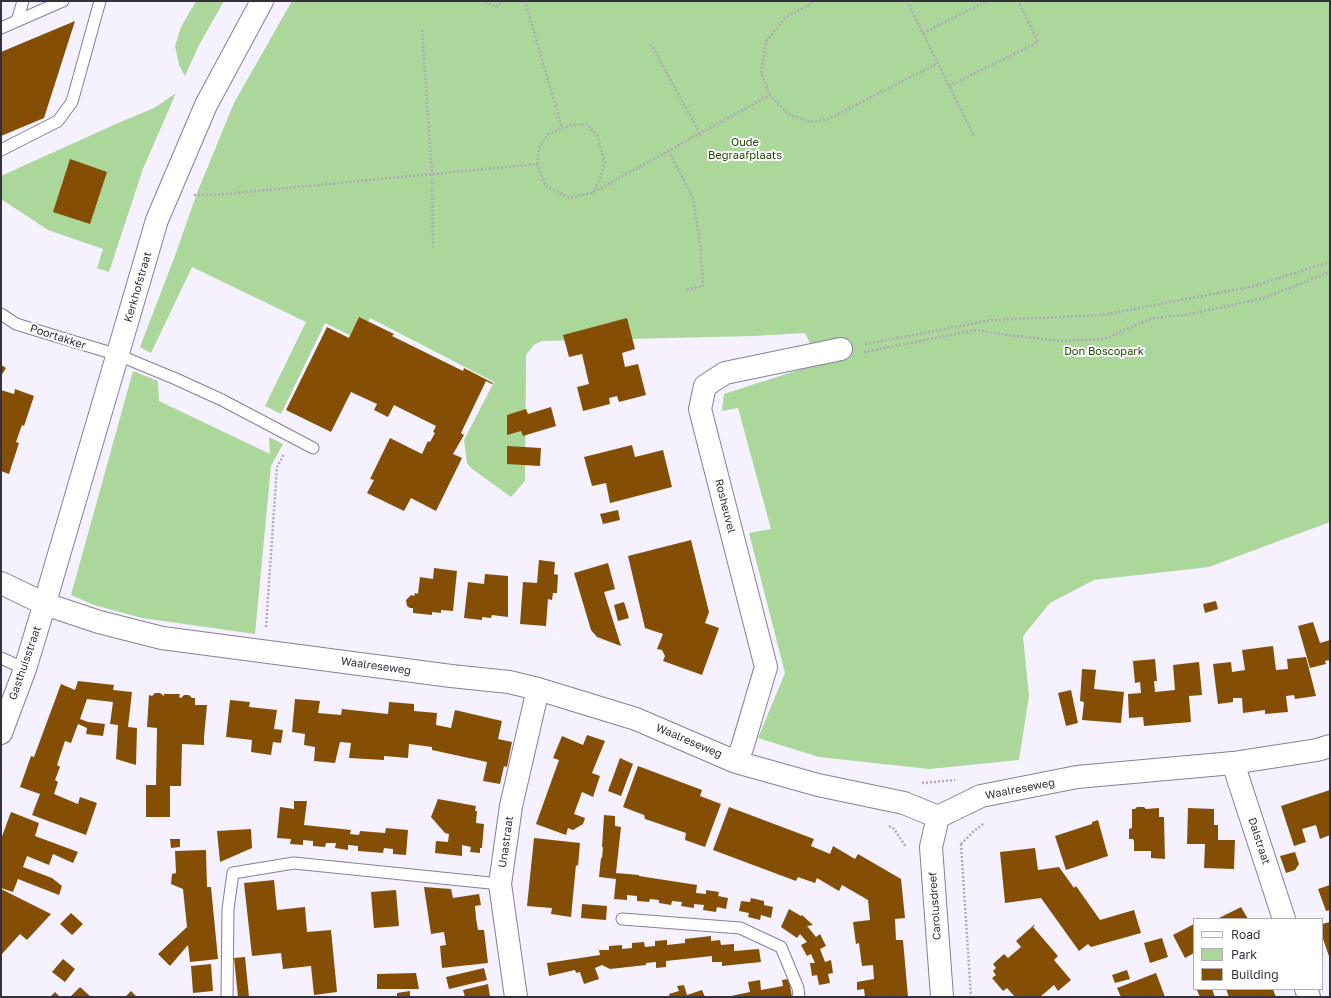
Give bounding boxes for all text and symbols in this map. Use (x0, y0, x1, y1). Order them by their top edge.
park label: Oude Begraafplaats (708, 136, 782, 162)
street label: Kerkhofstraat (122, 250, 154, 324)
street label: Poortakker (28, 322, 88, 352)
park label: Don Boscopark (1064, 345, 1144, 359)
street label: Rosheuvel (712, 478, 738, 534)
street label: Gasthuisstraat (6, 624, 44, 702)
street label: Waalreseweg (340, 655, 412, 677)
street label: Waalreseweg (654, 721, 724, 761)
street label: Waalreseweg (984, 776, 1056, 802)
street label: Unastraat (496, 815, 516, 869)
street label: Dalstraat (1245, 816, 1273, 866)
street label: Carolusdreef (926, 872, 944, 940)
legend (1193, 918, 1323, 990)
text: Road (1231, 927, 1260, 942)
text: Park (1231, 947, 1257, 962)
text: Building (1231, 967, 1279, 982)

